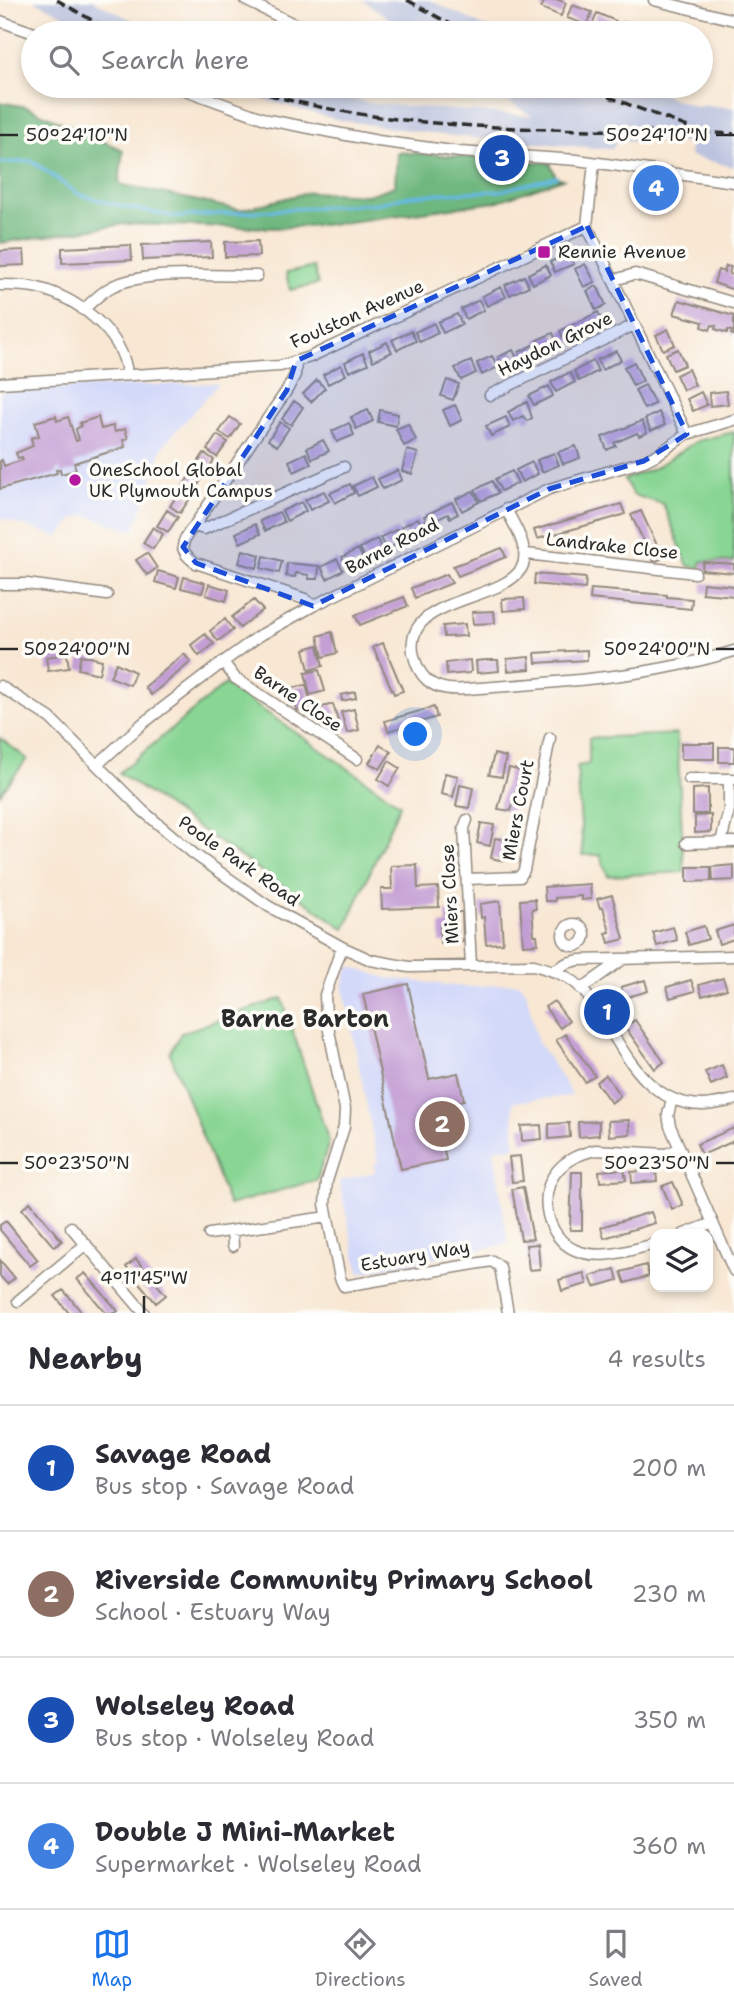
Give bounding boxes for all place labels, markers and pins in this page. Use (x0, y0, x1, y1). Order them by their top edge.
pin: 3 (479, 132, 525, 184)
pin: 4 (633, 162, 679, 214)
place label: Rennie Avenue (558, 240, 686, 264)
marker: Rennie Avenue (536, 244, 552, 260)
place label: OneSchool Global UK Plymouth Campus (89, 458, 273, 503)
marker: OneSchool Global UK Plymouth Campus (67, 472, 83, 488)
pin: 1 (584, 986, 630, 1038)
pin: 2 (419, 1098, 465, 1150)

